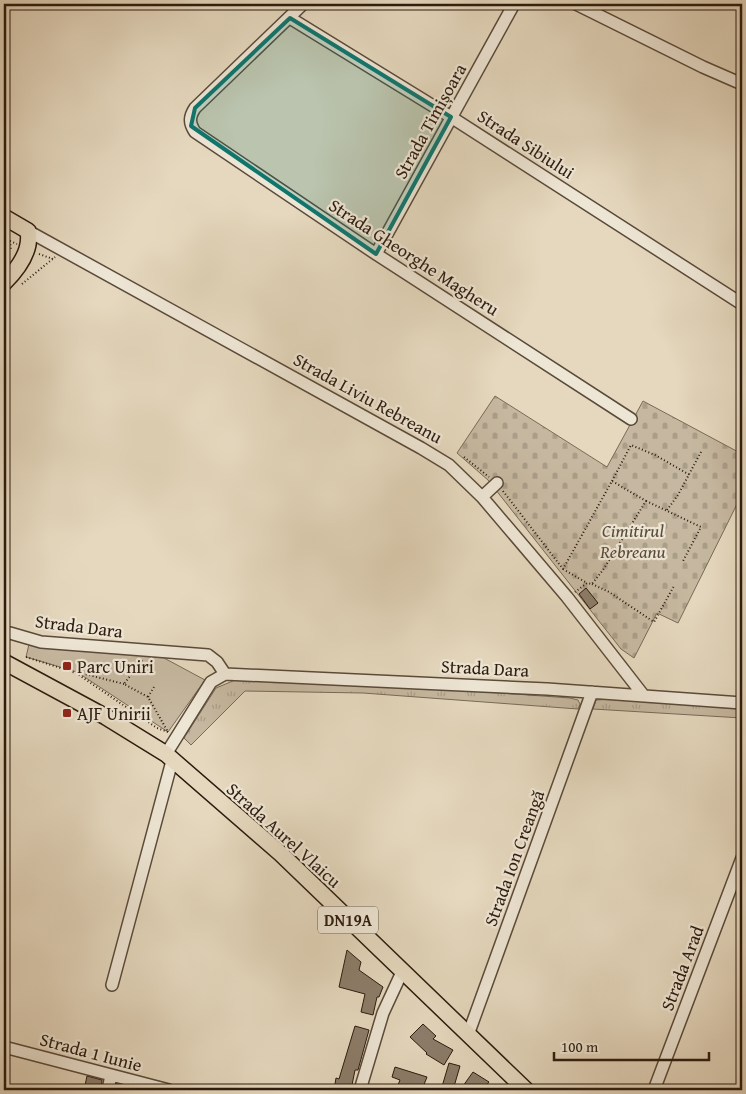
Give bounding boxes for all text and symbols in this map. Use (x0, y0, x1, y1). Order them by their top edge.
street label: Strada Timișoara (387, 58, 473, 184)
street label: Strada Sibiului (472, 103, 580, 185)
street label: Strada Gheorghe Magheru (324, 192, 505, 322)
street label: Strada Liviu Rebreanu (289, 346, 448, 450)
park label: Cimitirul Rebreanu (599, 517, 666, 565)
street label: Strada Dara (34, 607, 125, 645)
street label: Strada Dara (440, 652, 530, 684)
place label: Parc Uniri (77, 653, 154, 680)
marker: Parc Uniri (61, 660, 73, 672)
place label: AJF Unirii (77, 700, 151, 727)
marker: AJF Unirii (61, 707, 73, 719)
street label: Strada Aurel Vlaicu (221, 776, 348, 894)
street label: Strada Ion Creangă (477, 786, 551, 930)
road number: DN19A (318, 906, 378, 934)
street label: Strada Arad (653, 921, 711, 1014)
street label: Strada 1 Iunie (37, 1025, 145, 1079)
scale bar (554, 1029, 708, 1061)
text: 100 m (561, 1036, 599, 1057)

